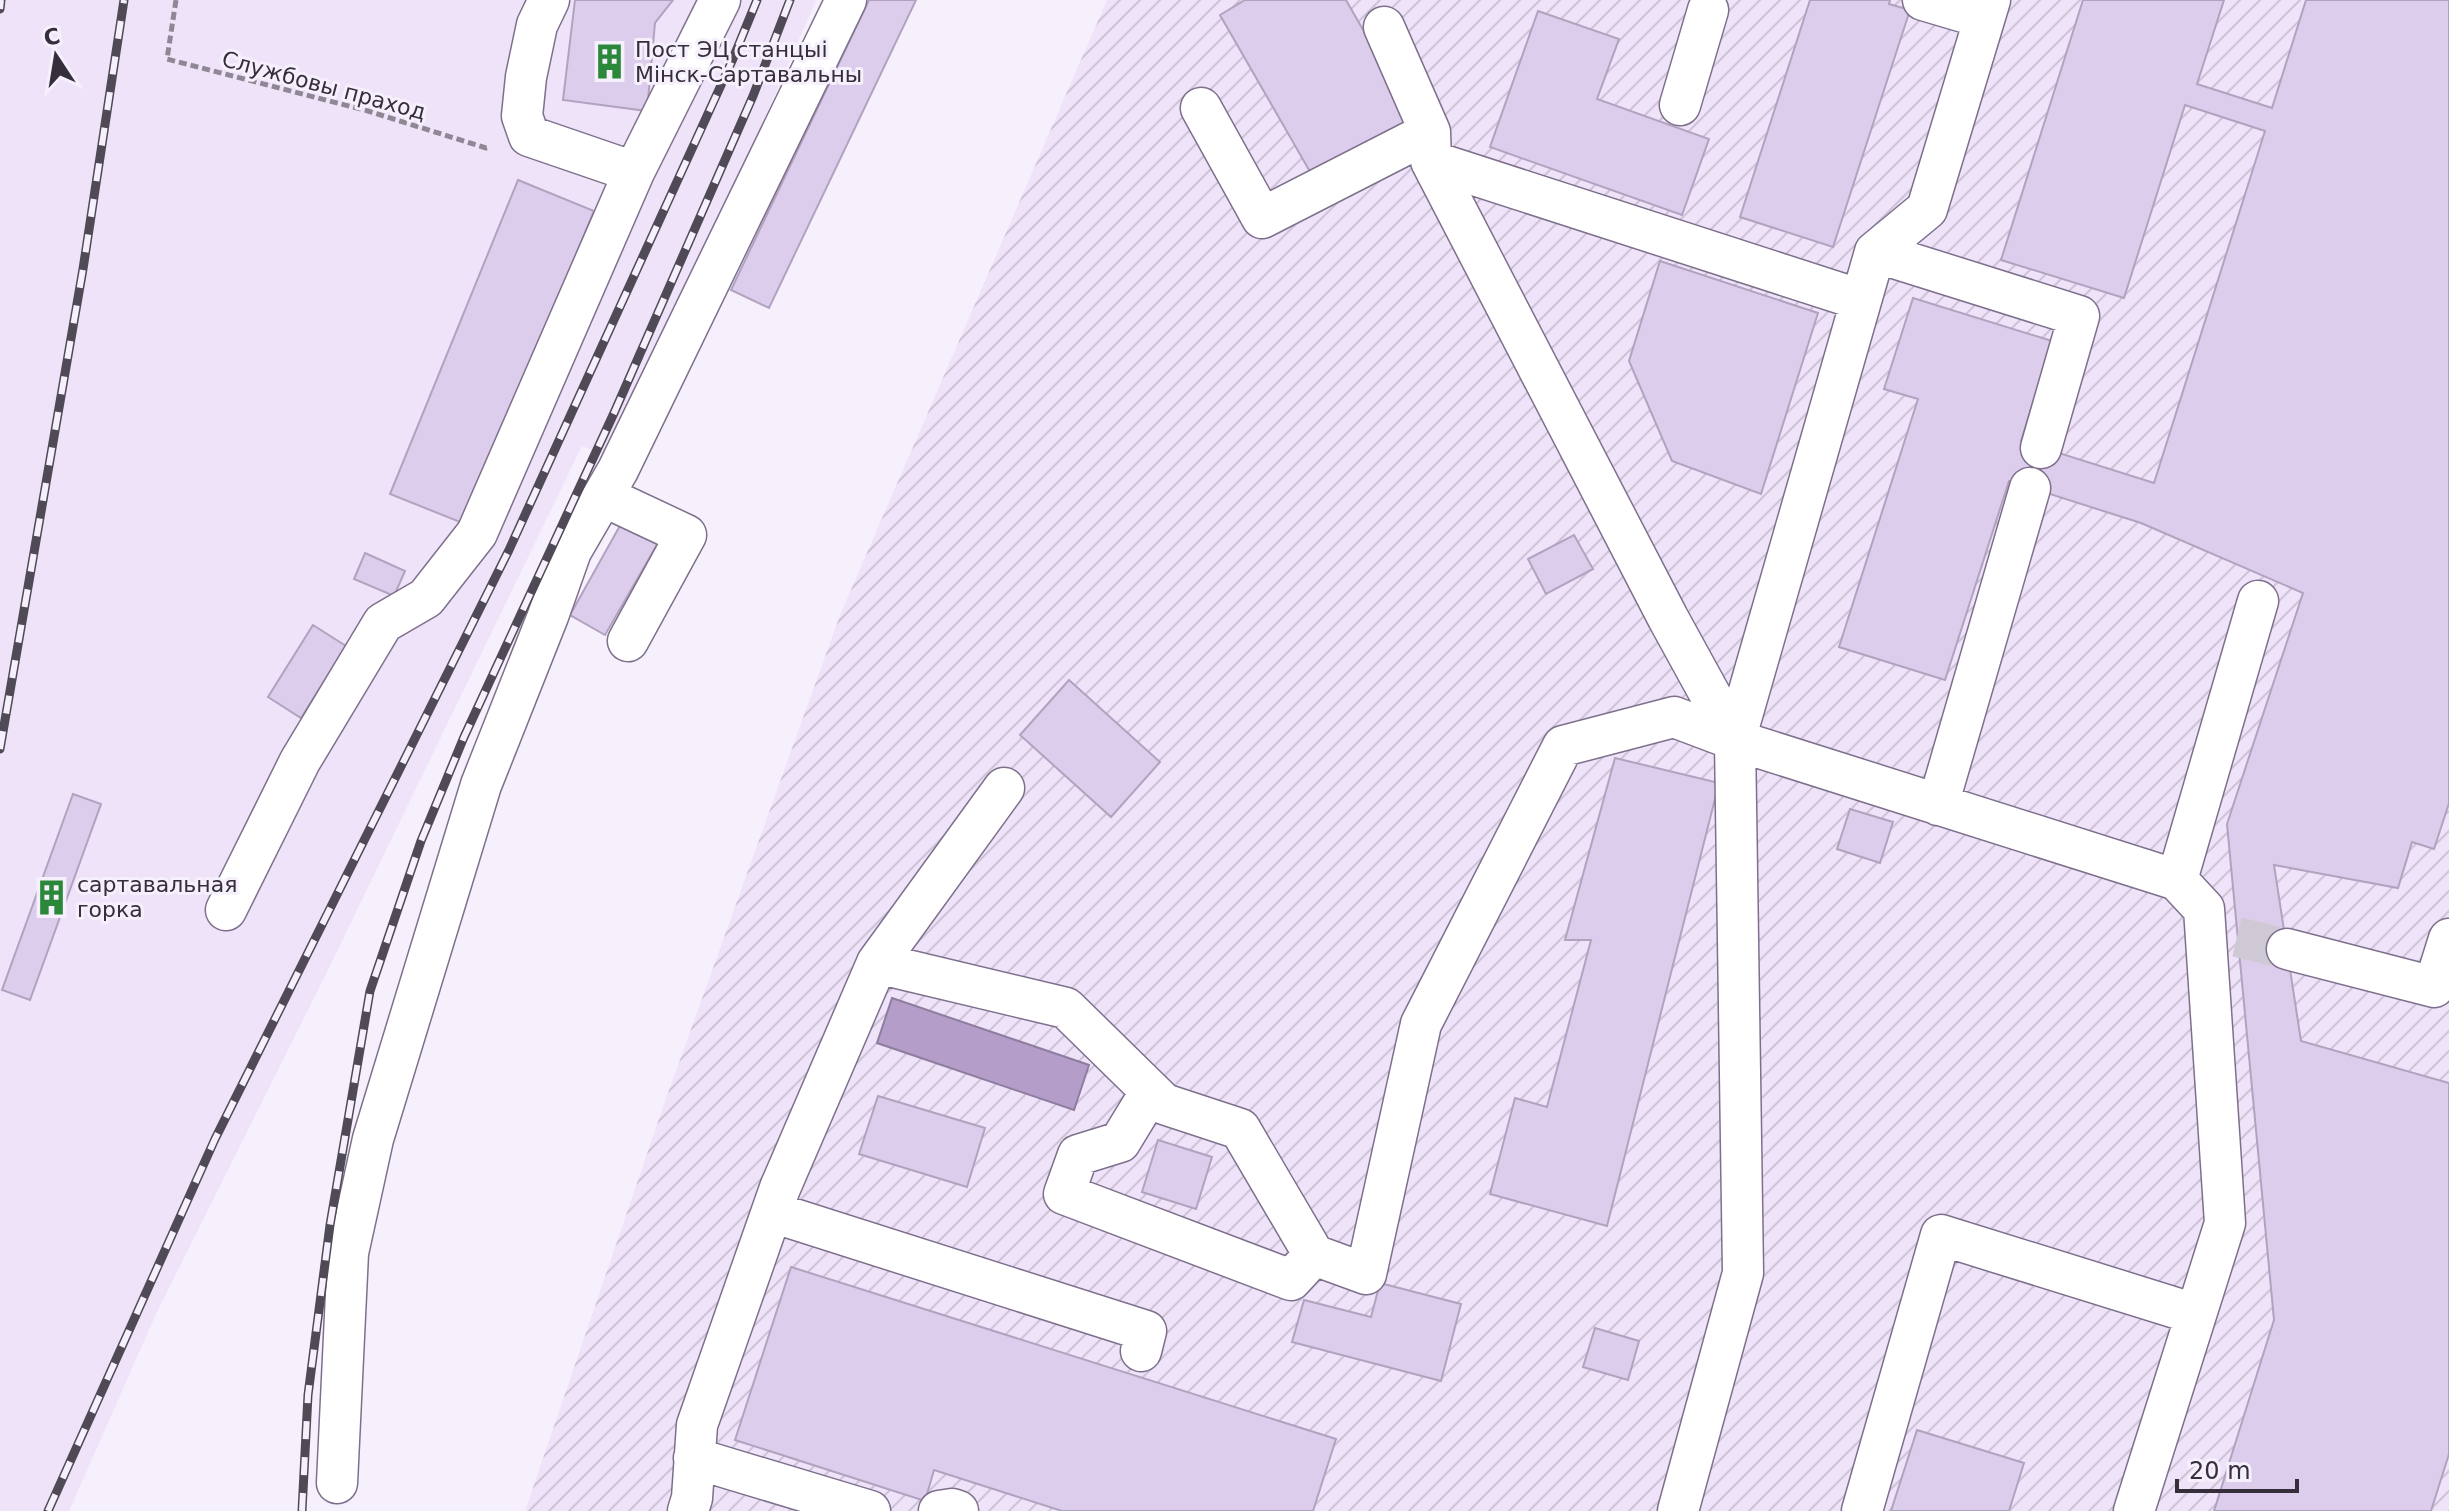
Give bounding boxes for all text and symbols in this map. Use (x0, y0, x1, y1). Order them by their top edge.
north arrow (16, 16, 96, 96)
text: С (41, 23, 62, 51)
place label: Пост ЭЦ станцыі Мінск-Сартавальны (635, 37, 862, 87)
building icon: Пост ЭЦ станцыі Мінск-Сартавальны (590, 43, 628, 81)
street label: Службовы праход (219, 46, 429, 125)
place label: сартавальная горка (77, 872, 237, 922)
building icon: сартавальная горка (32, 878, 70, 916)
scale bar (2177, 1443, 2297, 1493)
text: 20 m (2189, 1457, 2251, 1485)

